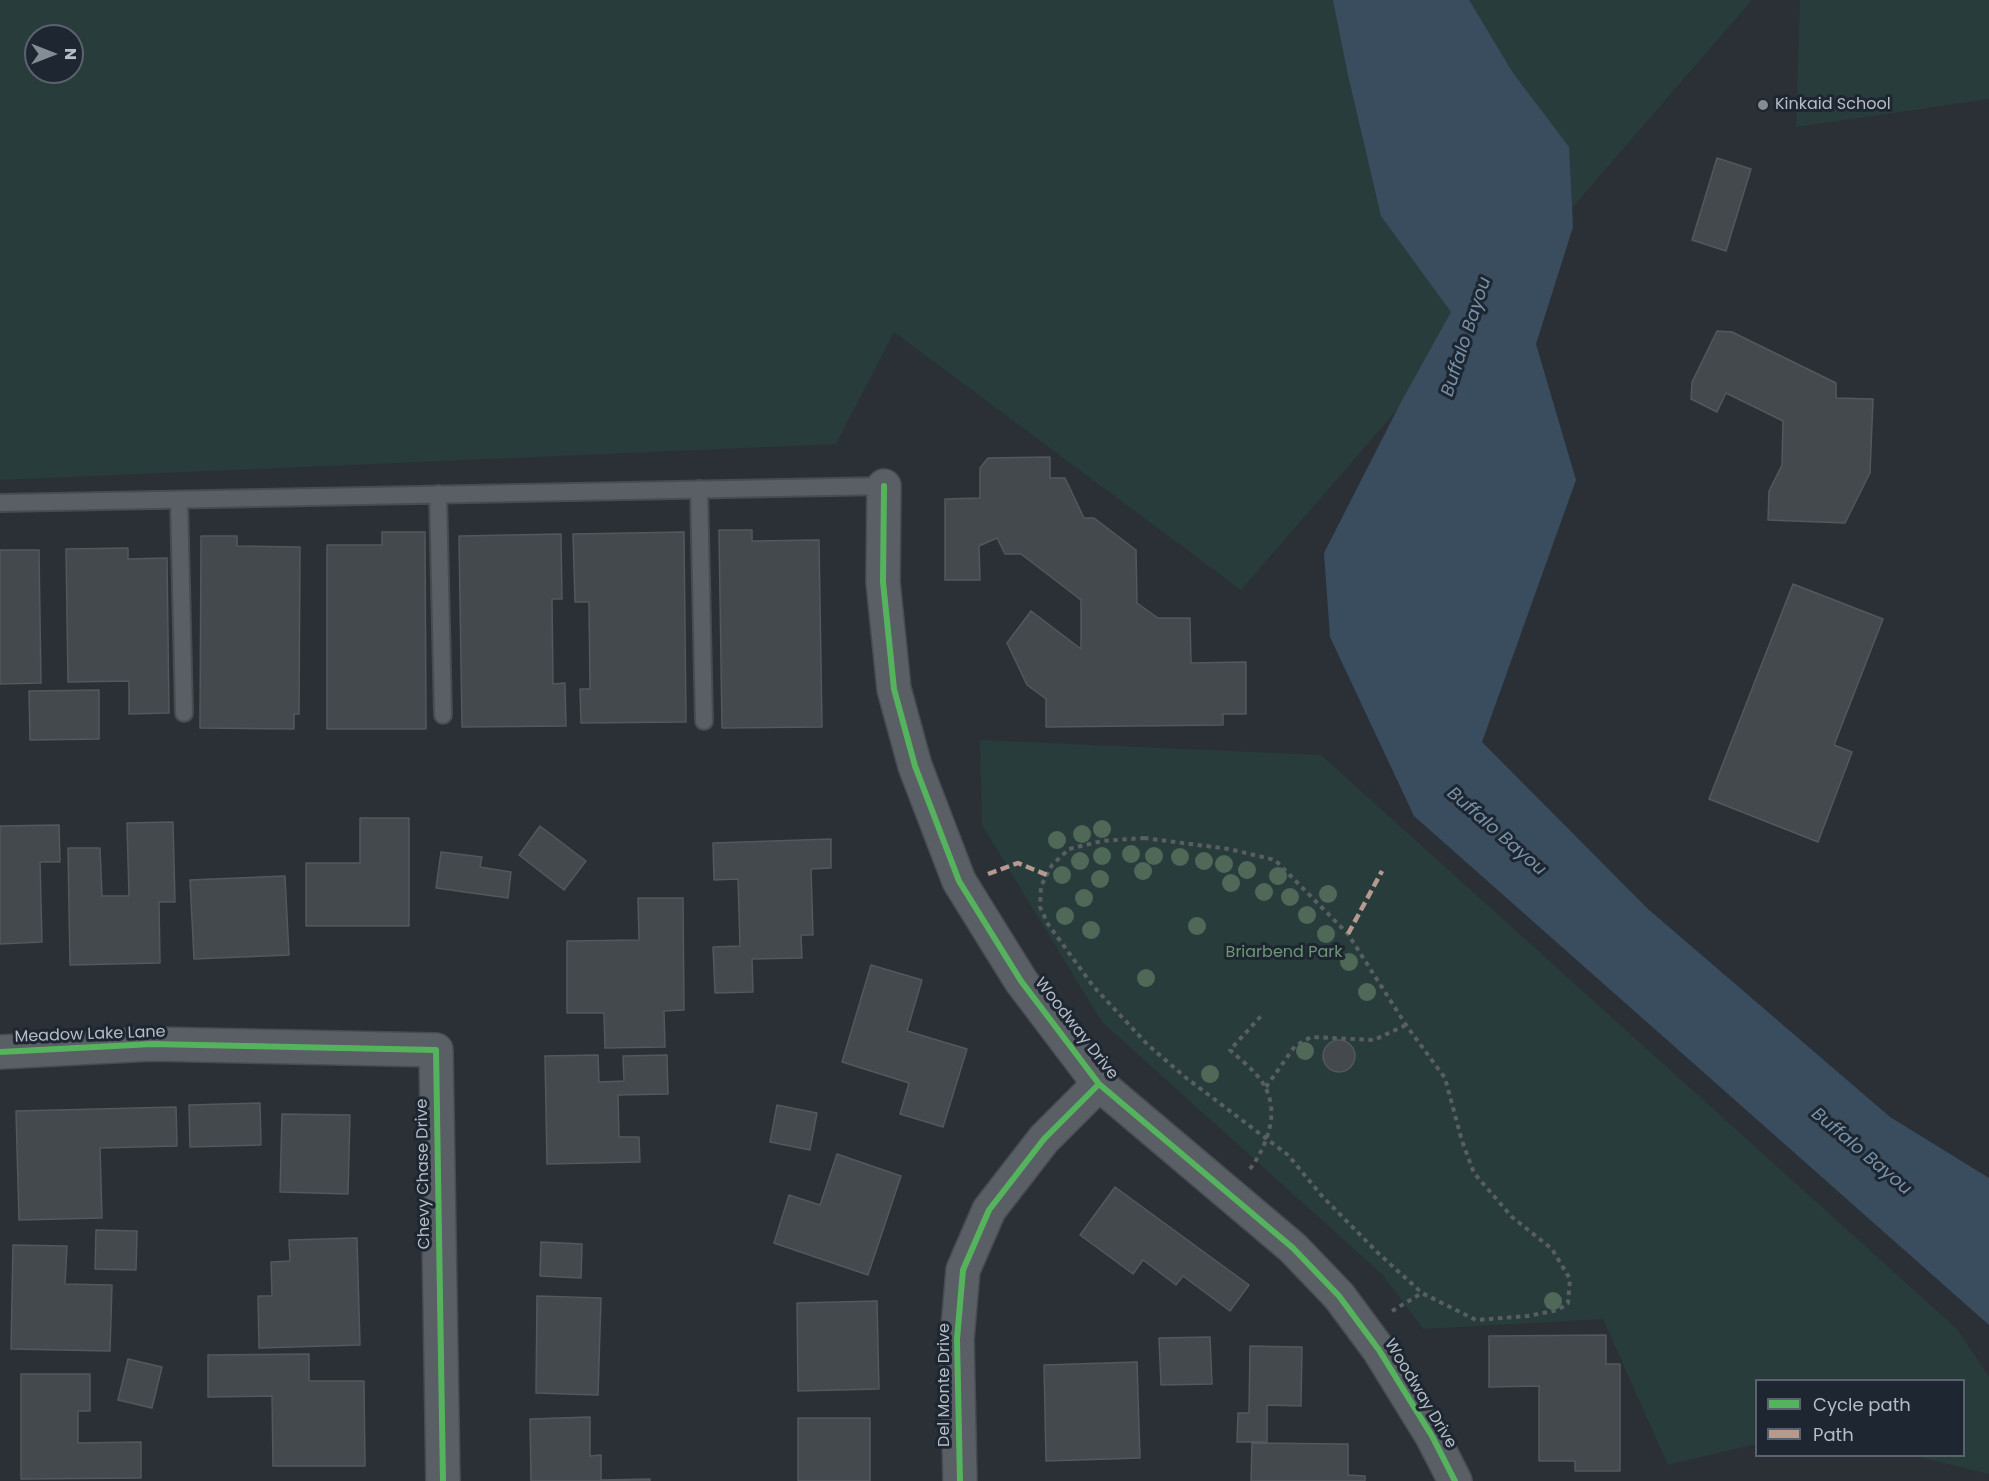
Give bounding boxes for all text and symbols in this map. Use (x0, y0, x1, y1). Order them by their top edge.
north arrow (24, 24, 84, 84)
text: N (59, 48, 82, 60)
place label: Kinkaid School (1775, 95, 1891, 115)
marker: Kinkaid School (1756, 98, 1770, 112)
water label: Buffalo Bayou (1438, 275, 1496, 399)
water label: Buffalo Bayou (1442, 783, 1550, 881)
park label: Briarbend Park (1226, 943, 1342, 963)
street label: Woodway Drive (1030, 974, 1122, 1084)
street label: Meadow Lake Lane (14, 1023, 166, 1047)
street label: Chevy Chase Drive (413, 1098, 435, 1250)
water label: Buffalo Bayou (1806, 1104, 1916, 1200)
street label: Del Monte Drive (935, 1323, 955, 1447)
street label: Woodway Drive (1380, 1336, 1460, 1452)
legend (1755, 1379, 1965, 1457)
text: Cycle path (1813, 1392, 1911, 1417)
text: Path (1813, 1422, 1854, 1447)

